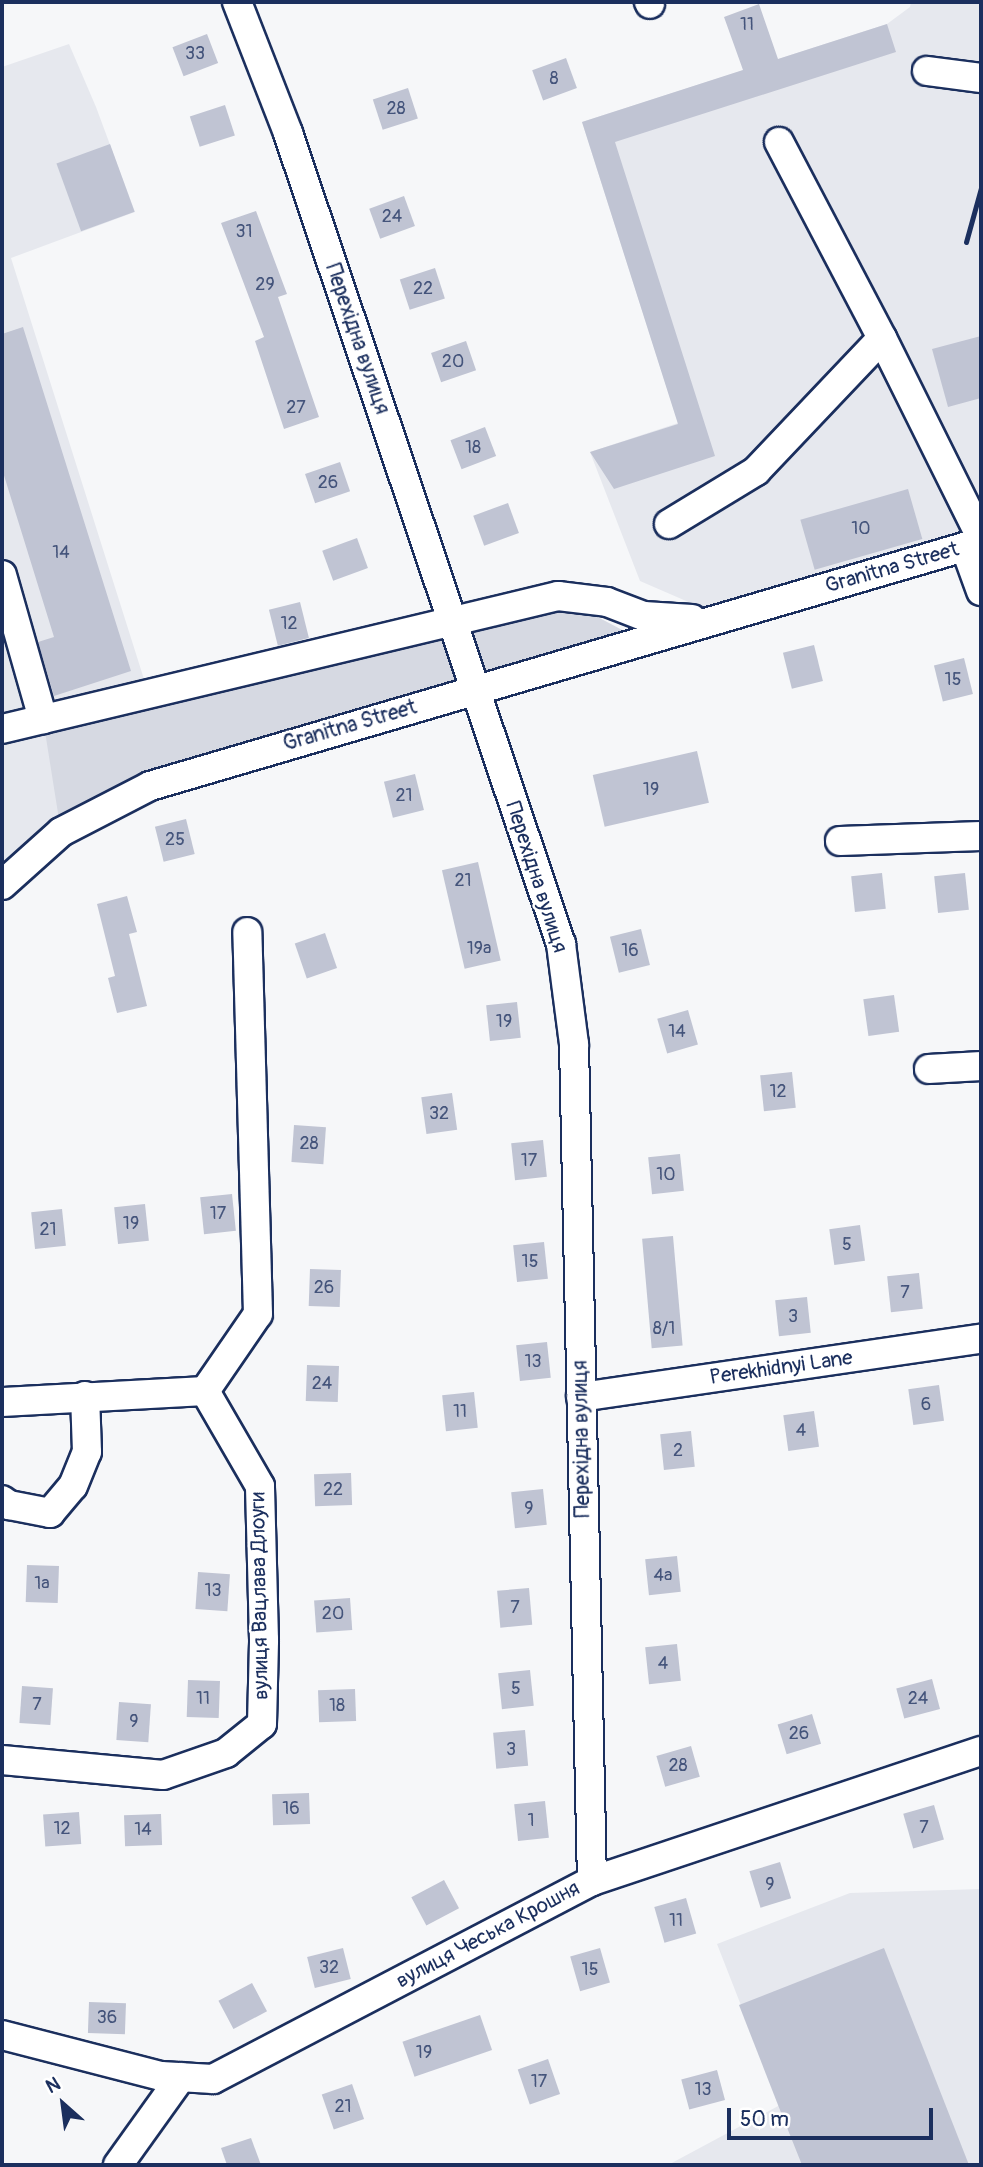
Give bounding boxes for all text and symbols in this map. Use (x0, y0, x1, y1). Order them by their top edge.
house number: 11 (740, 14, 754, 36)
house number: 33 (185, 43, 205, 65)
house number: 8 (549, 68, 559, 90)
house number: 28 (386, 98, 406, 120)
house number: 24 (382, 206, 402, 228)
house number: 31 (235, 221, 253, 243)
street label: Перехідна вулиця (319, 260, 395, 418)
house number: 29 (255, 274, 275, 296)
house number: 22 (413, 278, 433, 300)
house number: 20 (442, 351, 464, 373)
house number: 27 (286, 397, 306, 419)
house number: 18 (465, 437, 481, 459)
house number: 26 (318, 472, 338, 494)
house number: 10 (851, 518, 871, 540)
street label: Granitna Street (822, 537, 962, 599)
house number: 14 (52, 542, 70, 564)
house number: 12 (280, 613, 298, 635)
house number: 15 (945, 669, 961, 691)
street label: Granitna Street (280, 695, 420, 757)
house number: 19 (643, 779, 659, 801)
house number: 21 (395, 785, 413, 807)
street label: Перехідна вулиця (500, 798, 572, 956)
house number: 25 (165, 829, 185, 851)
house number: 21 (454, 870, 472, 892)
house number: 19а (467, 938, 491, 960)
house number: 16 (621, 940, 639, 962)
house number: 19 (496, 1011, 512, 1033)
house number: 14 (668, 1021, 686, 1043)
house number: 12 (769, 1081, 787, 1103)
house number: 32 (429, 1103, 449, 1125)
house number: 28 (299, 1133, 319, 1155)
house number: 17 (521, 1150, 537, 1172)
house number: 10 (656, 1164, 676, 1186)
house number: 17 (210, 1203, 226, 1225)
house number: 19 (123, 1213, 139, 1235)
house number: 21 (39, 1219, 57, 1241)
house number: 5 (842, 1234, 852, 1256)
house number: 15 (522, 1251, 538, 1273)
house number: 26 (314, 1277, 334, 1299)
house number: 7 (900, 1282, 910, 1304)
house number: 3 (788, 1306, 798, 1328)
house number: 8/1 (653, 1318, 675, 1340)
street label: Perekhidnyi Lane (708, 1345, 854, 1391)
house number: 13 (524, 1351, 542, 1373)
street label: Перехідна вулиця (568, 1360, 596, 1518)
house number: 24 (312, 1373, 332, 1395)
house number: 6 (921, 1394, 931, 1416)
house number: 11 (453, 1401, 467, 1423)
house number: 4 (796, 1420, 806, 1442)
house number: 2 (673, 1440, 683, 1462)
house number: 22 (323, 1479, 343, 1501)
street label: вулиця Вацлава Длоуги (246, 1492, 274, 1700)
house number: 9 (524, 1498, 534, 1520)
house number: 4а (654, 1565, 672, 1587)
house number: 1а (34, 1573, 50, 1595)
house number: 13 (204, 1580, 222, 1602)
house number: 7 (510, 1597, 520, 1619)
house number: 20 (322, 1603, 344, 1625)
house number: 4 (658, 1653, 668, 1675)
house number: 5 (511, 1678, 521, 1700)
house number: 11 (196, 1688, 210, 1710)
house number: 24 (908, 1688, 928, 1710)
house number: 7 (32, 1694, 42, 1716)
house number: 18 (329, 1695, 345, 1717)
house number: 9 (129, 1711, 139, 1733)
house number: 26 (789, 1723, 809, 1745)
house number: 3 (506, 1739, 516, 1761)
house number: 28 (668, 1755, 688, 1777)
house number: 16 (282, 1798, 300, 1820)
house number: 1 (527, 1810, 535, 1832)
house number: 7 (919, 1817, 929, 1839)
house number: 12 (53, 1818, 71, 1840)
house number: 14 (134, 1819, 152, 1841)
house number: 9 (765, 1874, 775, 1896)
street label: вулиця Чеська Крошня (392, 1876, 584, 1994)
house number: 11 (669, 1910, 683, 1932)
house number: 32 (319, 1957, 339, 1979)
house number: 15 (582, 1959, 598, 1981)
house number: 36 (97, 2007, 117, 2029)
house number: 19 (416, 2042, 432, 2064)
north arrow (28, 2069, 98, 2139)
house number: 17 (531, 2071, 547, 2093)
text: N (42, 2072, 64, 2099)
house number: 13 (694, 2079, 712, 2101)
scale bar (731, 2094, 937, 2138)
house number: 21 (334, 2096, 352, 2118)
text: 50 m (740, 2106, 789, 2133)

